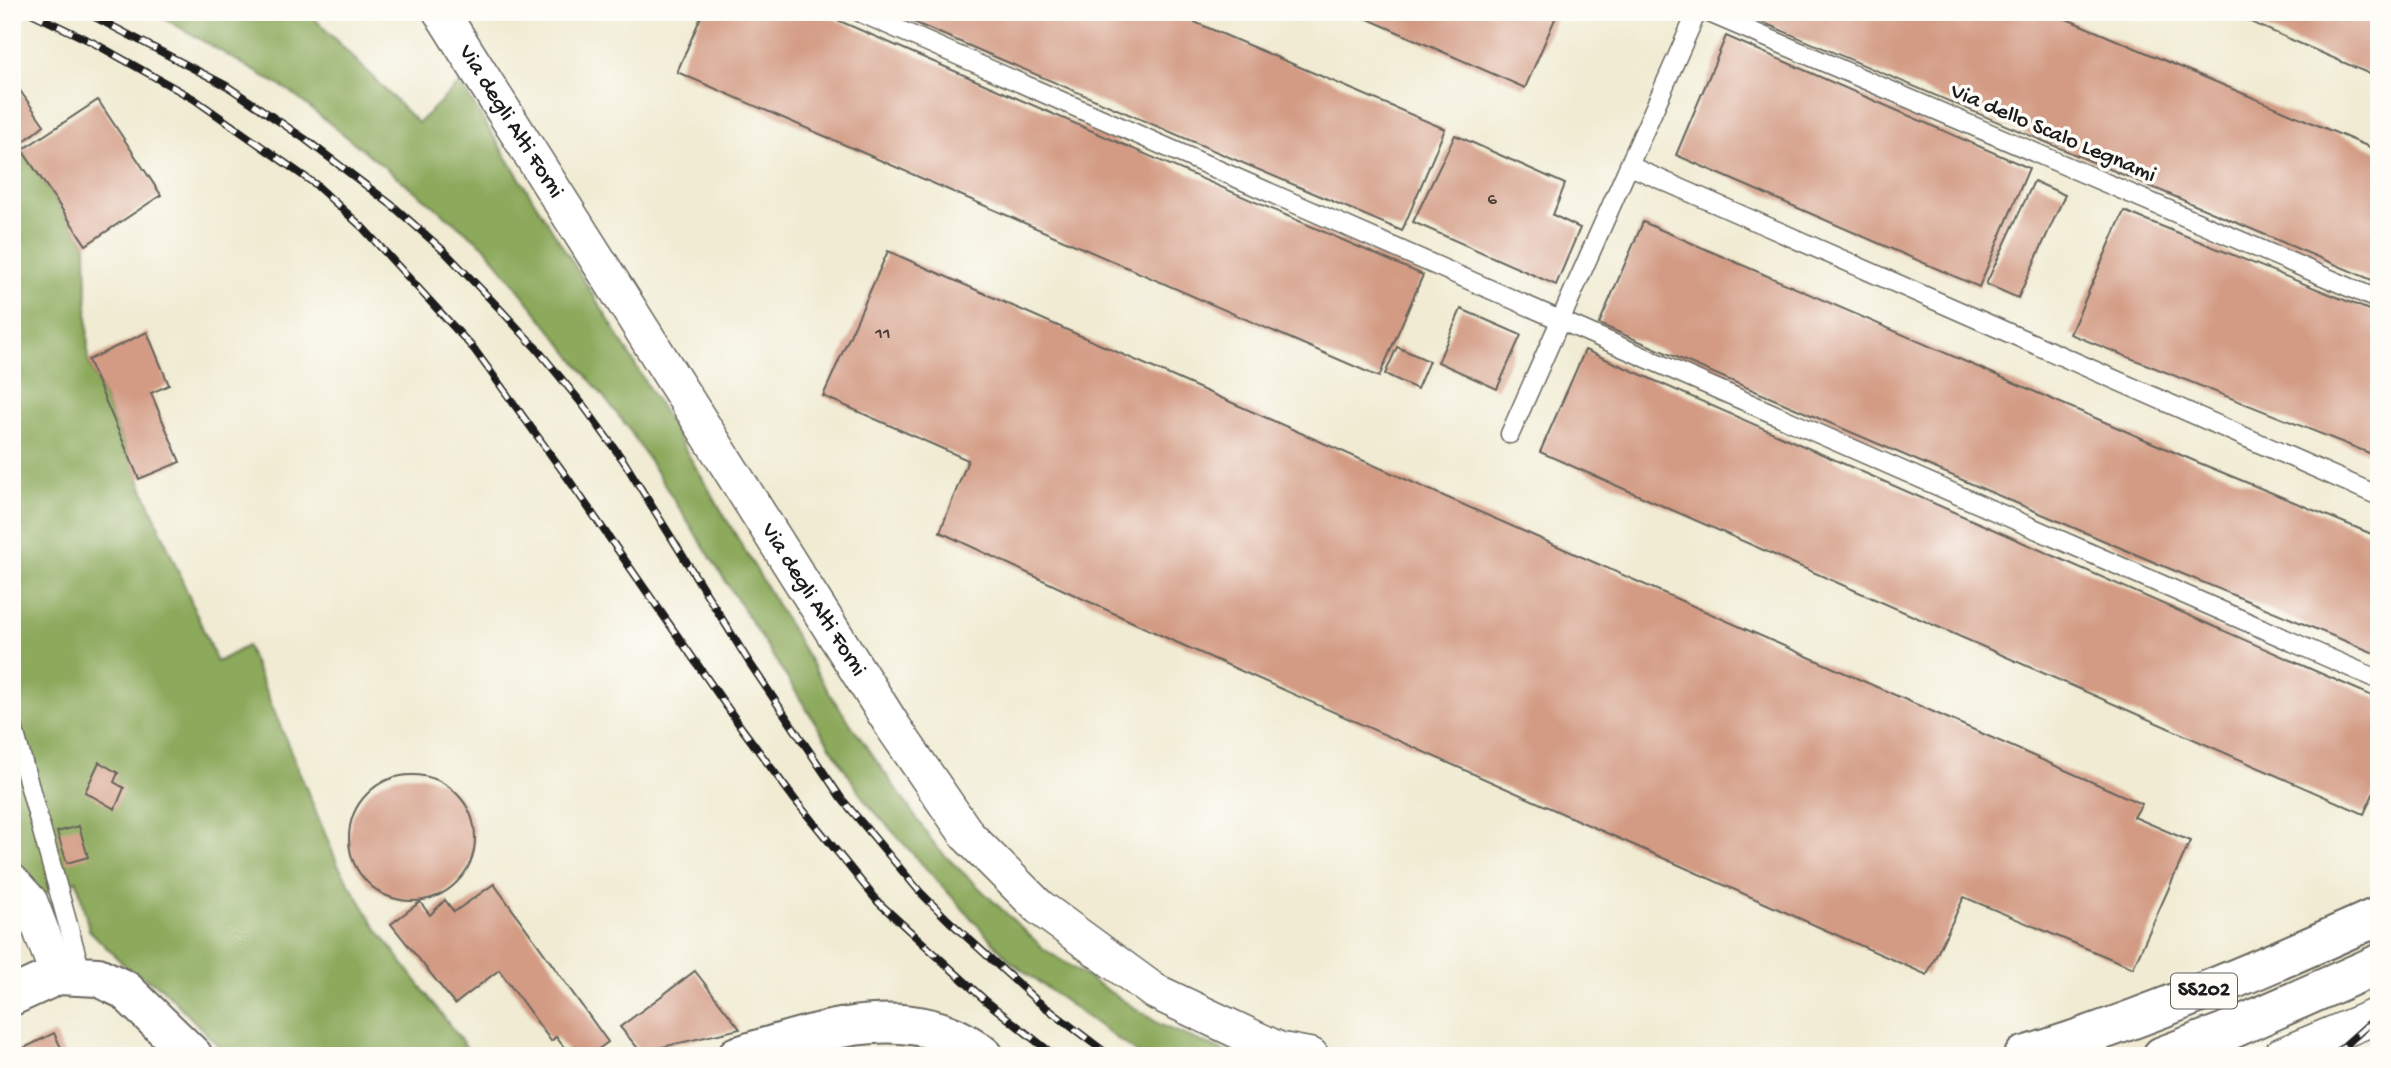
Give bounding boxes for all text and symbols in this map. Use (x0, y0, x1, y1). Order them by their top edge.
street label: Via degli Alti Forni (451, 39, 569, 204)
street label: Via dello Scalo Legnami (1945, 78, 2160, 190)
house number: 6 (1487, 189, 1497, 212)
house number: 11 (874, 323, 891, 346)
street label: Via degli Alti Forni (754, 518, 872, 682)
road number: SS202 (2171, 974, 2237, 1009)

